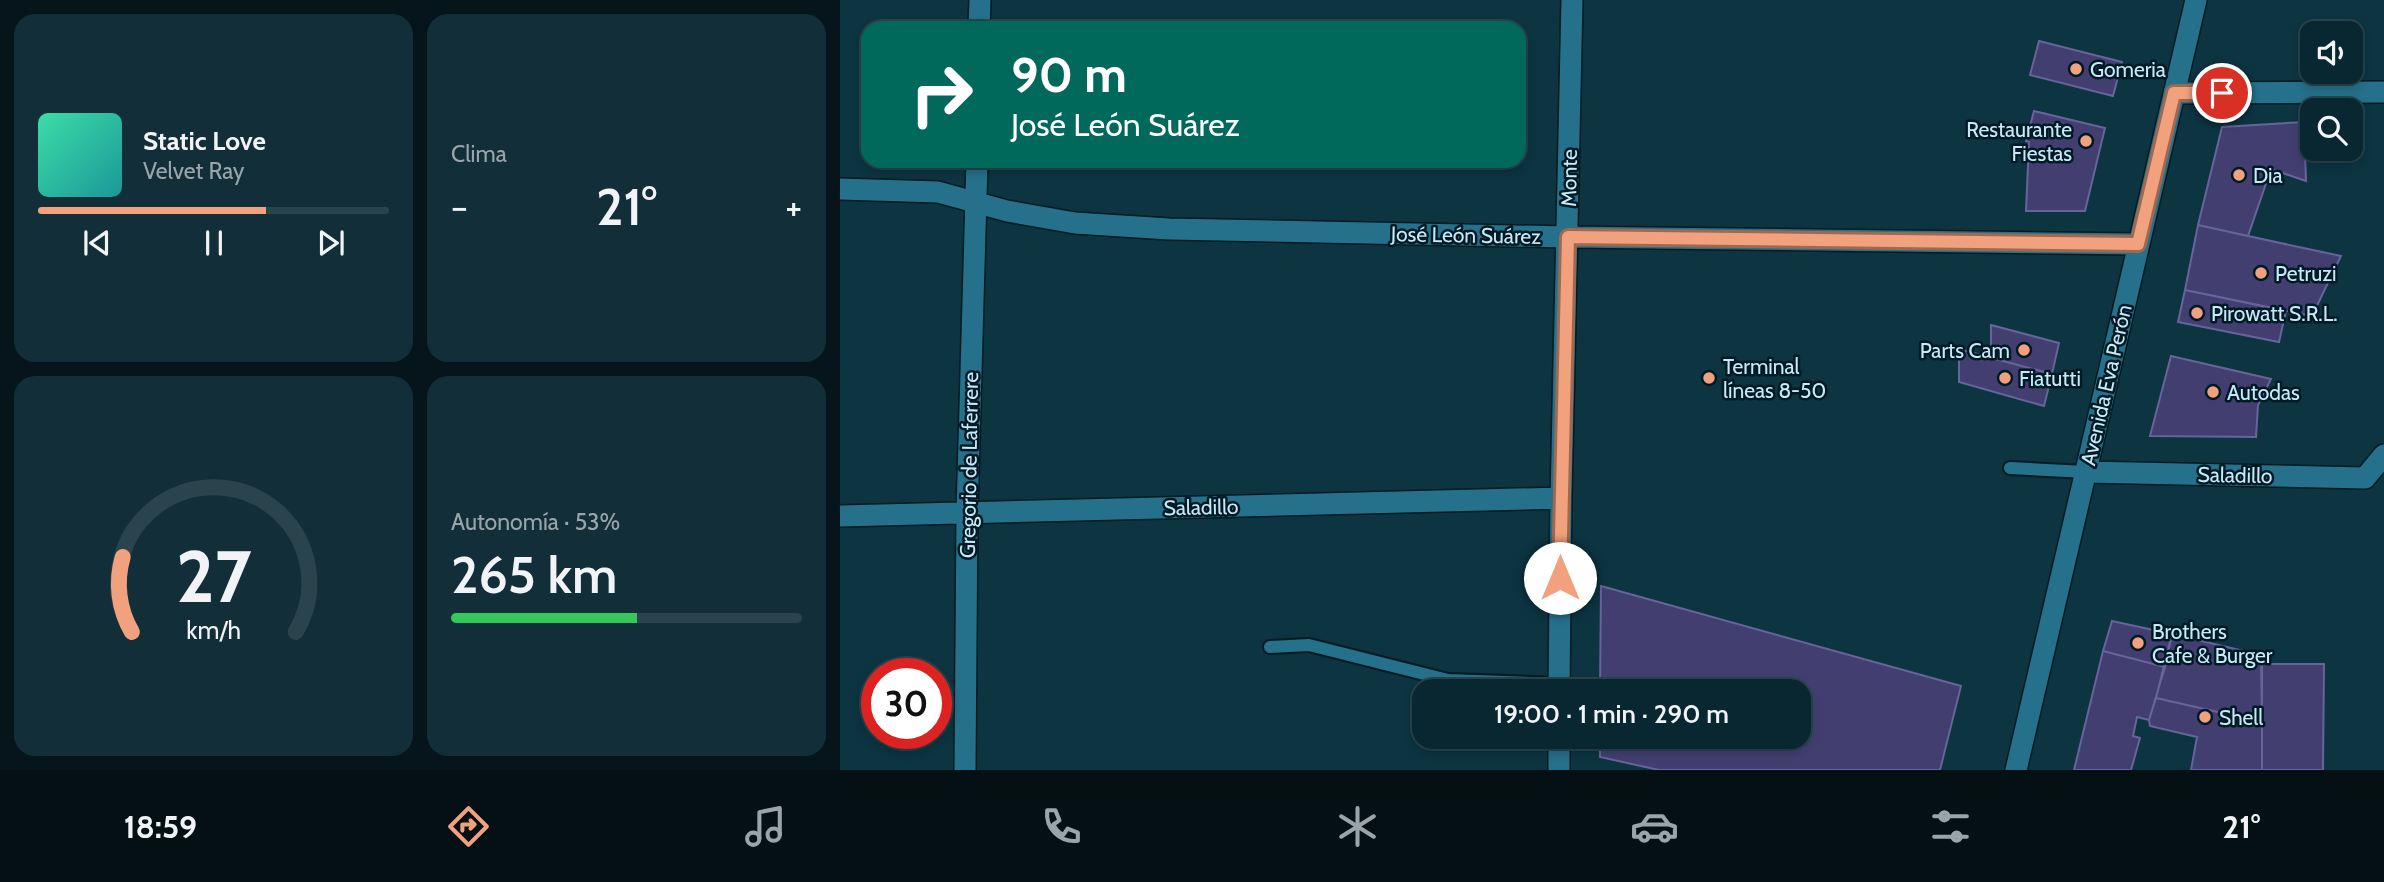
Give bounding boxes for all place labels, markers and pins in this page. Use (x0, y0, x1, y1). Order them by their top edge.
place label: Gomeria (2090, 57, 2166, 82)
marker: Gomeria (2068, 61, 2084, 77)
pin (2192, 63, 2252, 123)
place label: Restaurante Fiestas (1966, 117, 2072, 166)
marker: Restaurante Fiestas (2078, 133, 2094, 149)
place label: Dia (2253, 163, 2283, 188)
marker: Dia (2231, 167, 2247, 183)
place label: Petruzi (2275, 261, 2337, 286)
marker: Petruzi (2253, 265, 2269, 281)
place label: Pirowatt S.R.L. (2211, 301, 2338, 326)
marker: Pirowatt S.R.L. (2189, 305, 2205, 321)
place label: Parts Cam (1920, 338, 2010, 363)
marker: Parts Cam (2016, 342, 2032, 358)
place label: Terminal líneas 8-50 (1723, 354, 1826, 403)
place label: Fiatutti (2019, 366, 2081, 391)
marker: Terminal líneas 8-50 (1701, 370, 1717, 386)
marker: Fiatutti (1997, 370, 2013, 386)
place label: Autodas (2227, 380, 2300, 405)
marker: Autodas (2205, 384, 2221, 400)
place label: Brothers Cafe & Burger (2152, 619, 2273, 668)
marker: Brothers Cafe & Burger (2130, 635, 2146, 651)
place label: Shell (2219, 705, 2263, 730)
marker: Shell (2197, 709, 2213, 725)

